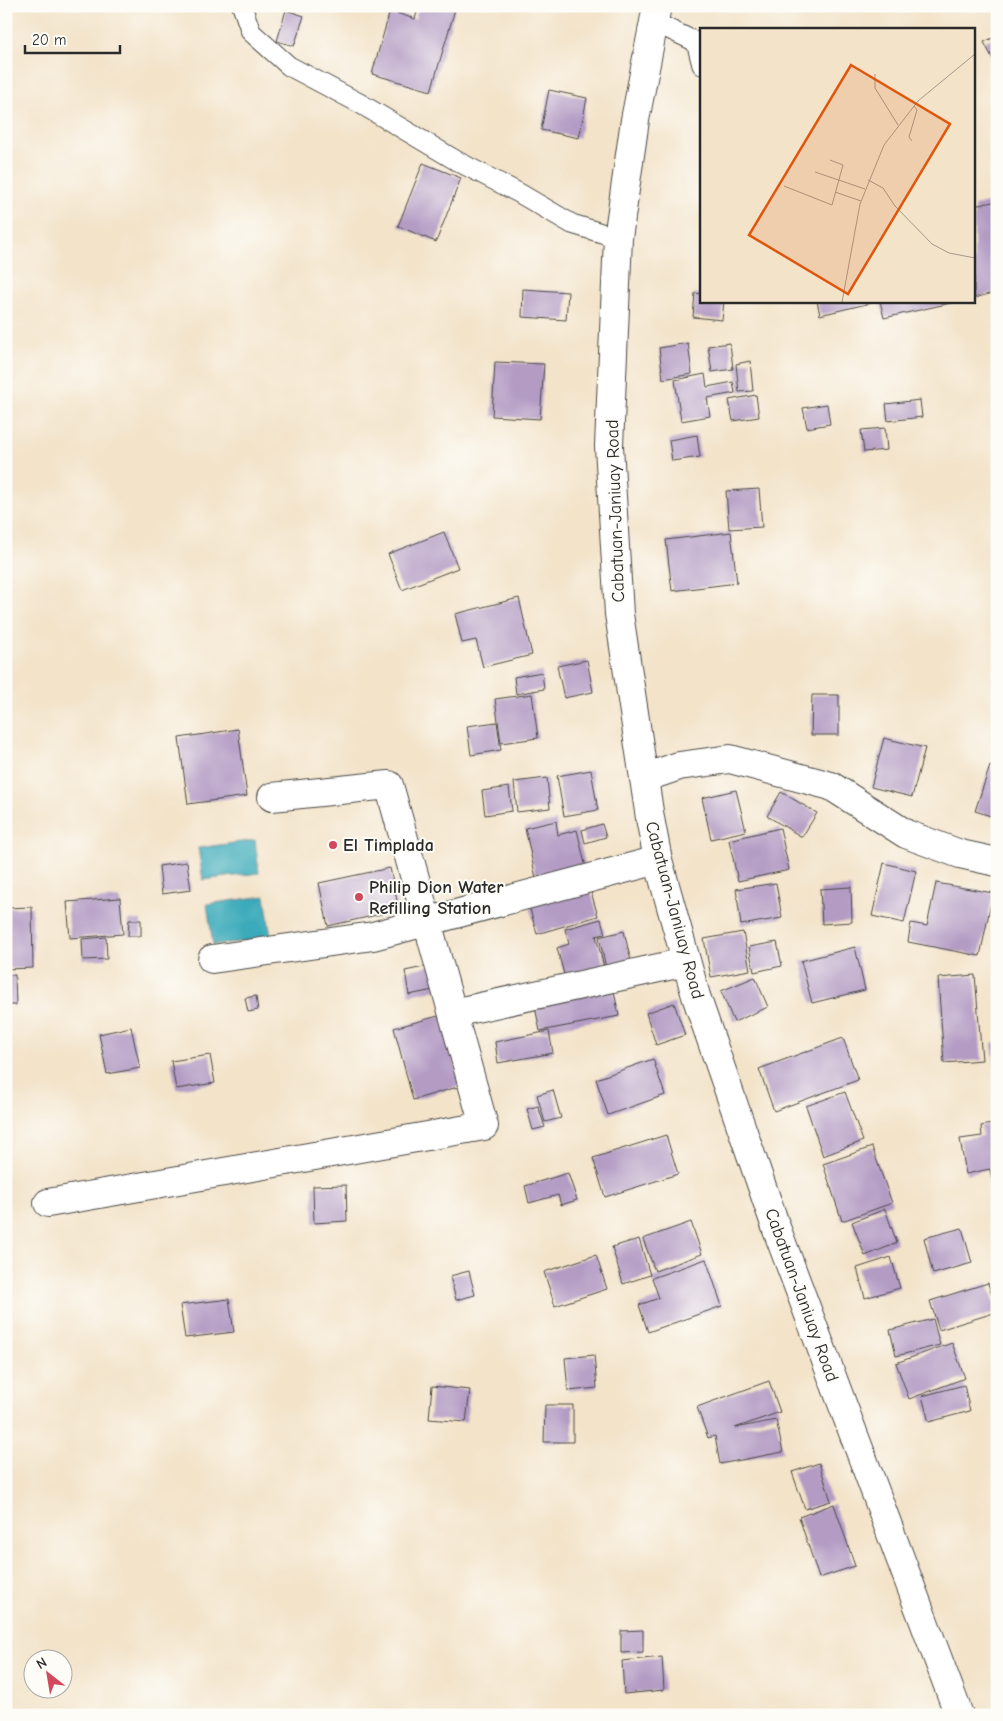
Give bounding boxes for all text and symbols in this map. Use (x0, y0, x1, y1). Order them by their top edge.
scale bar (25, 22, 120, 54)
inset map (700, 28, 976, 302)
text: 20 m (32, 31, 66, 49)
street label: Cabatuan-Janiuay Road (602, 419, 629, 603)
street label: Cabatuan-Janiuay Road (641, 819, 708, 1001)
place label: El Timplada (343, 835, 434, 856)
marker: El Timplada (327, 839, 339, 851)
place label: Philip Dion Water Refilling Station (369, 877, 504, 919)
marker: Philip Dion Water Refilling Station (353, 891, 365, 903)
street label: Cabatuan-Janiuay Road (760, 1206, 843, 1385)
north arrow (22, 1648, 72, 1698)
text: N (33, 1654, 50, 1673)

